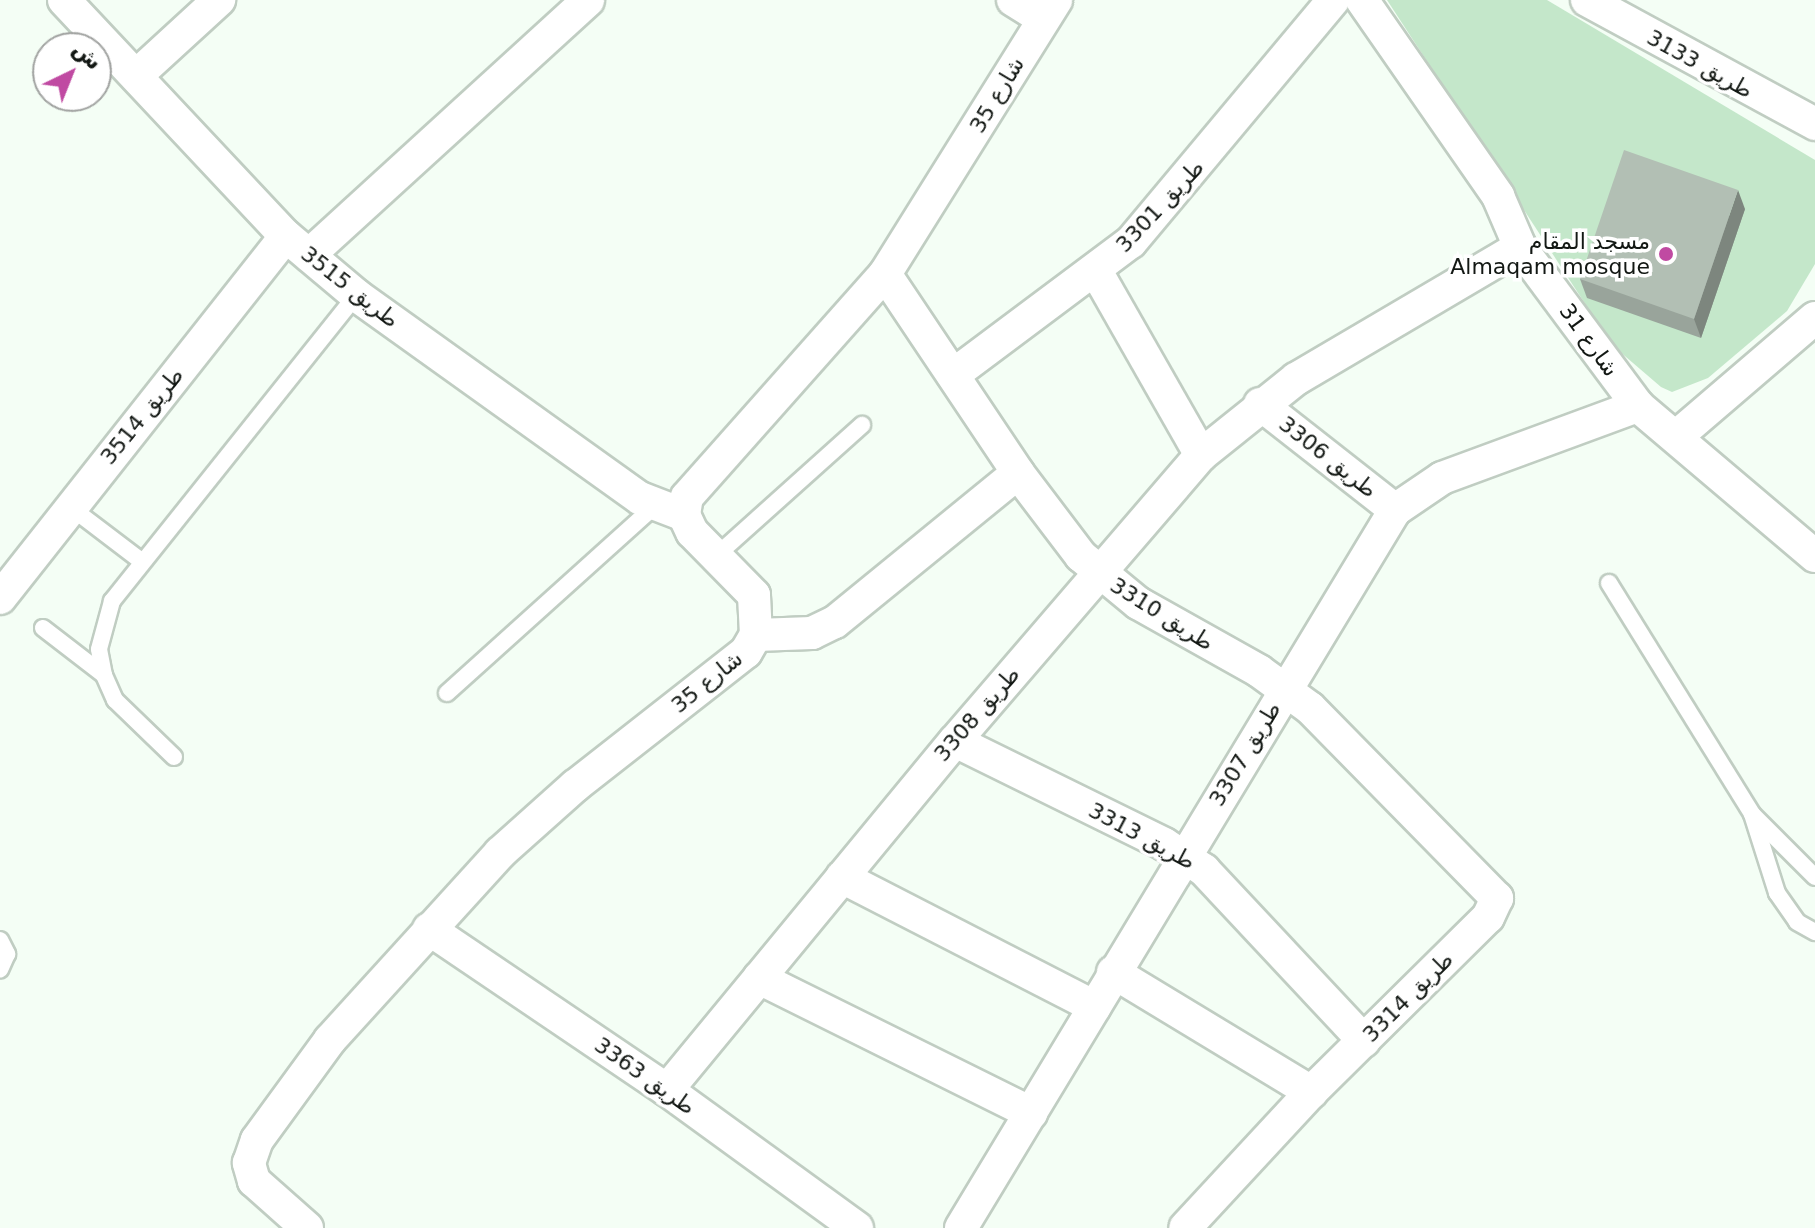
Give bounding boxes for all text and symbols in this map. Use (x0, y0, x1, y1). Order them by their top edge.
street label: طريق 3133 (1642, 24, 1758, 104)
north arrow (32, 32, 112, 112)
text: ش (68, 36, 107, 75)
street label: شارع 35 (964, 52, 1030, 138)
street label: طريق 3301 (1110, 154, 1210, 258)
place label: مسجد المقام Almaqam mosque (1450, 228, 1650, 280)
street label: طريق 3515 (296, 241, 404, 333)
marker: مسجد المقام Almaqam mosque (1657, 245, 1675, 263)
street label: شارع 31 (1554, 298, 1624, 382)
street label: طريق 3514 (95, 362, 189, 470)
street label: طريق 3306 (1274, 411, 1382, 503)
street label: طريق 3310 (1105, 572, 1219, 656)
street label: شارع 35 (666, 645, 748, 719)
street label: طريق 3308 (929, 661, 1025, 767)
street label: طريق 3307 (1204, 697, 1286, 811)
street label: طريق 3313 (1084, 797, 1200, 875)
street label: طريق 3314 (1357, 946, 1459, 1048)
street label: طريق 3363 (589, 1032, 701, 1120)

